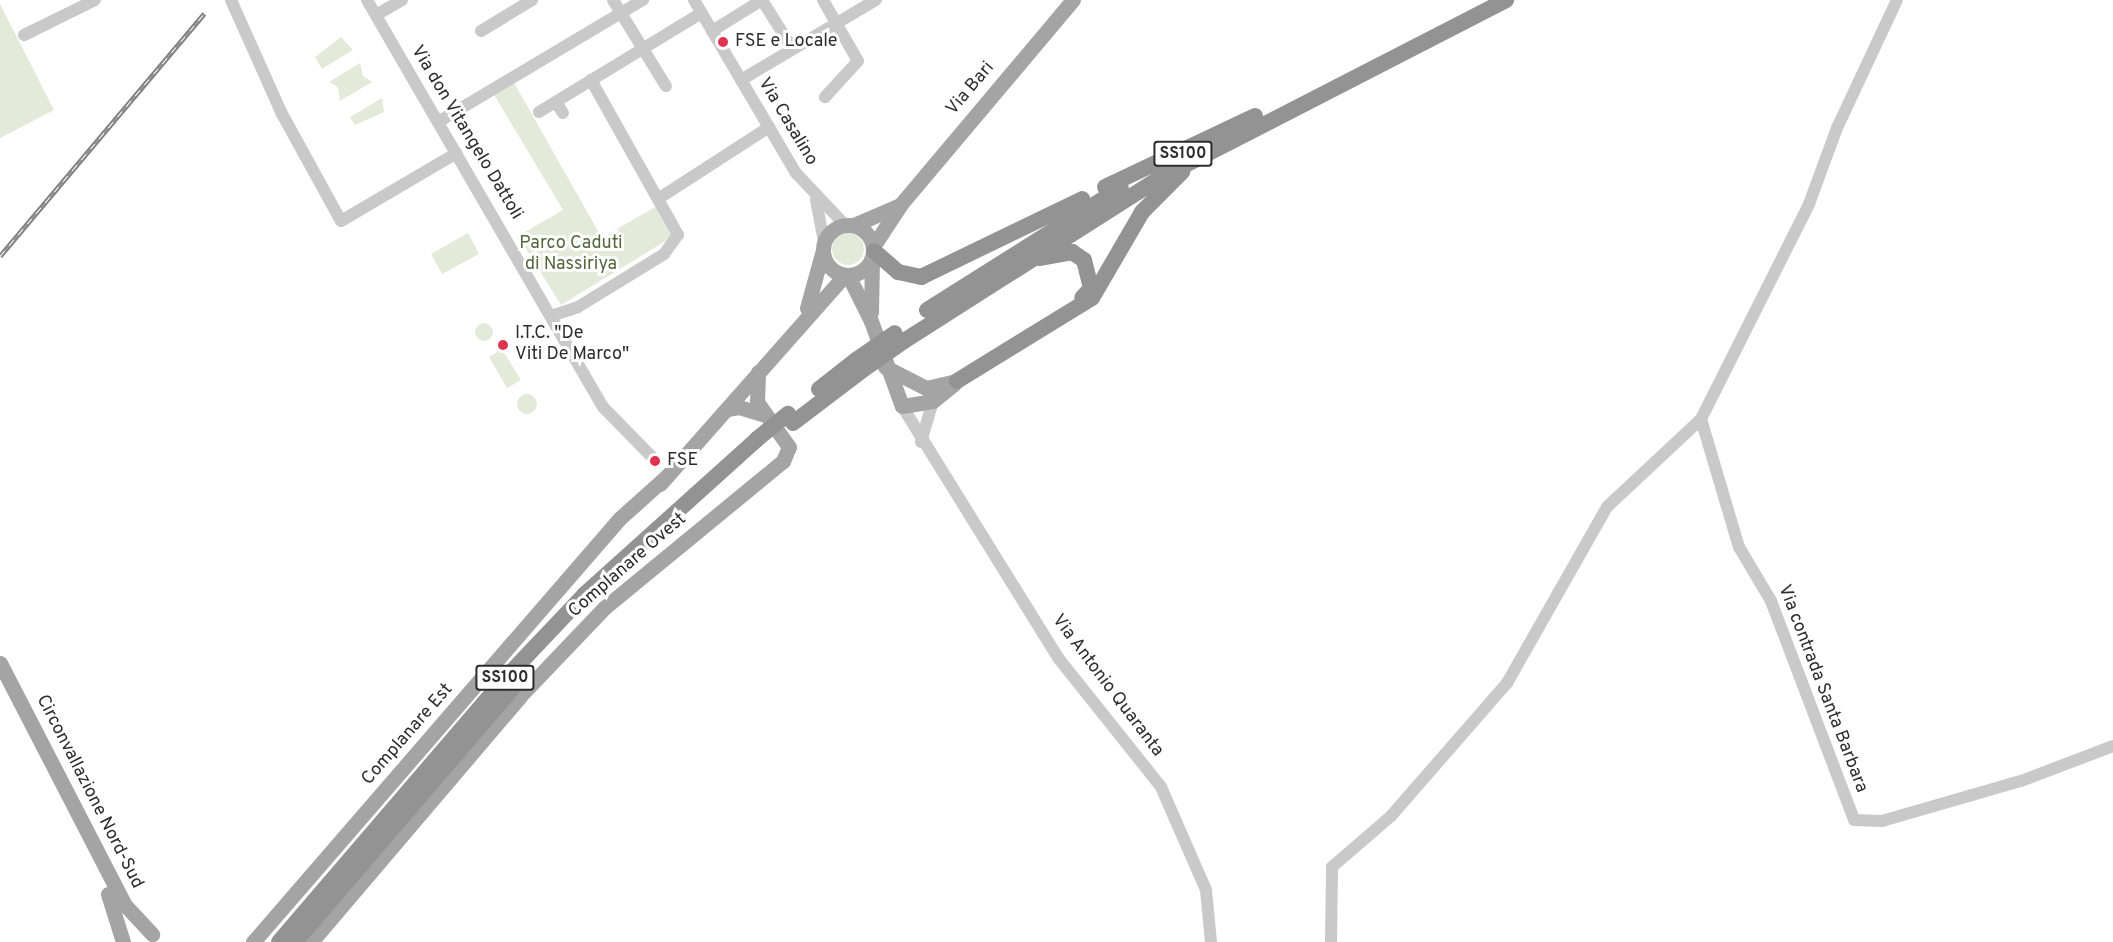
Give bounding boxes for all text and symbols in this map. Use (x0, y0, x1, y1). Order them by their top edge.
place label: FSE e Locale (735, 31, 838, 53)
marker: FSE e Locale (716, 35, 730, 49)
street label: Via don Vitangelo Dattoli (405, 42, 527, 224)
street label: Via Bari (942, 58, 1000, 120)
street label: Via Casalino (752, 74, 822, 170)
road number: SS100 (1153, 141, 1213, 167)
park label: Parco Caduti di Nassiriya (519, 234, 623, 276)
place label: I.T.C. "De Viti De Marco" (515, 324, 629, 366)
marker: I.T.C. "De Viti De Marco" (496, 338, 510, 352)
place label: FSE (667, 450, 698, 472)
marker: FSE (648, 454, 662, 468)
street label: Complanare Ovest (565, 509, 691, 623)
street label: Via contrada Santa Barbara (1772, 582, 1872, 796)
street label: Via Antonio Quaranta (1046, 610, 1168, 762)
road number: SS100 (475, 665, 535, 691)
street label: Complanare Est (358, 680, 458, 790)
street label: Circonvallazione Nord-Sud (31, 692, 147, 892)

